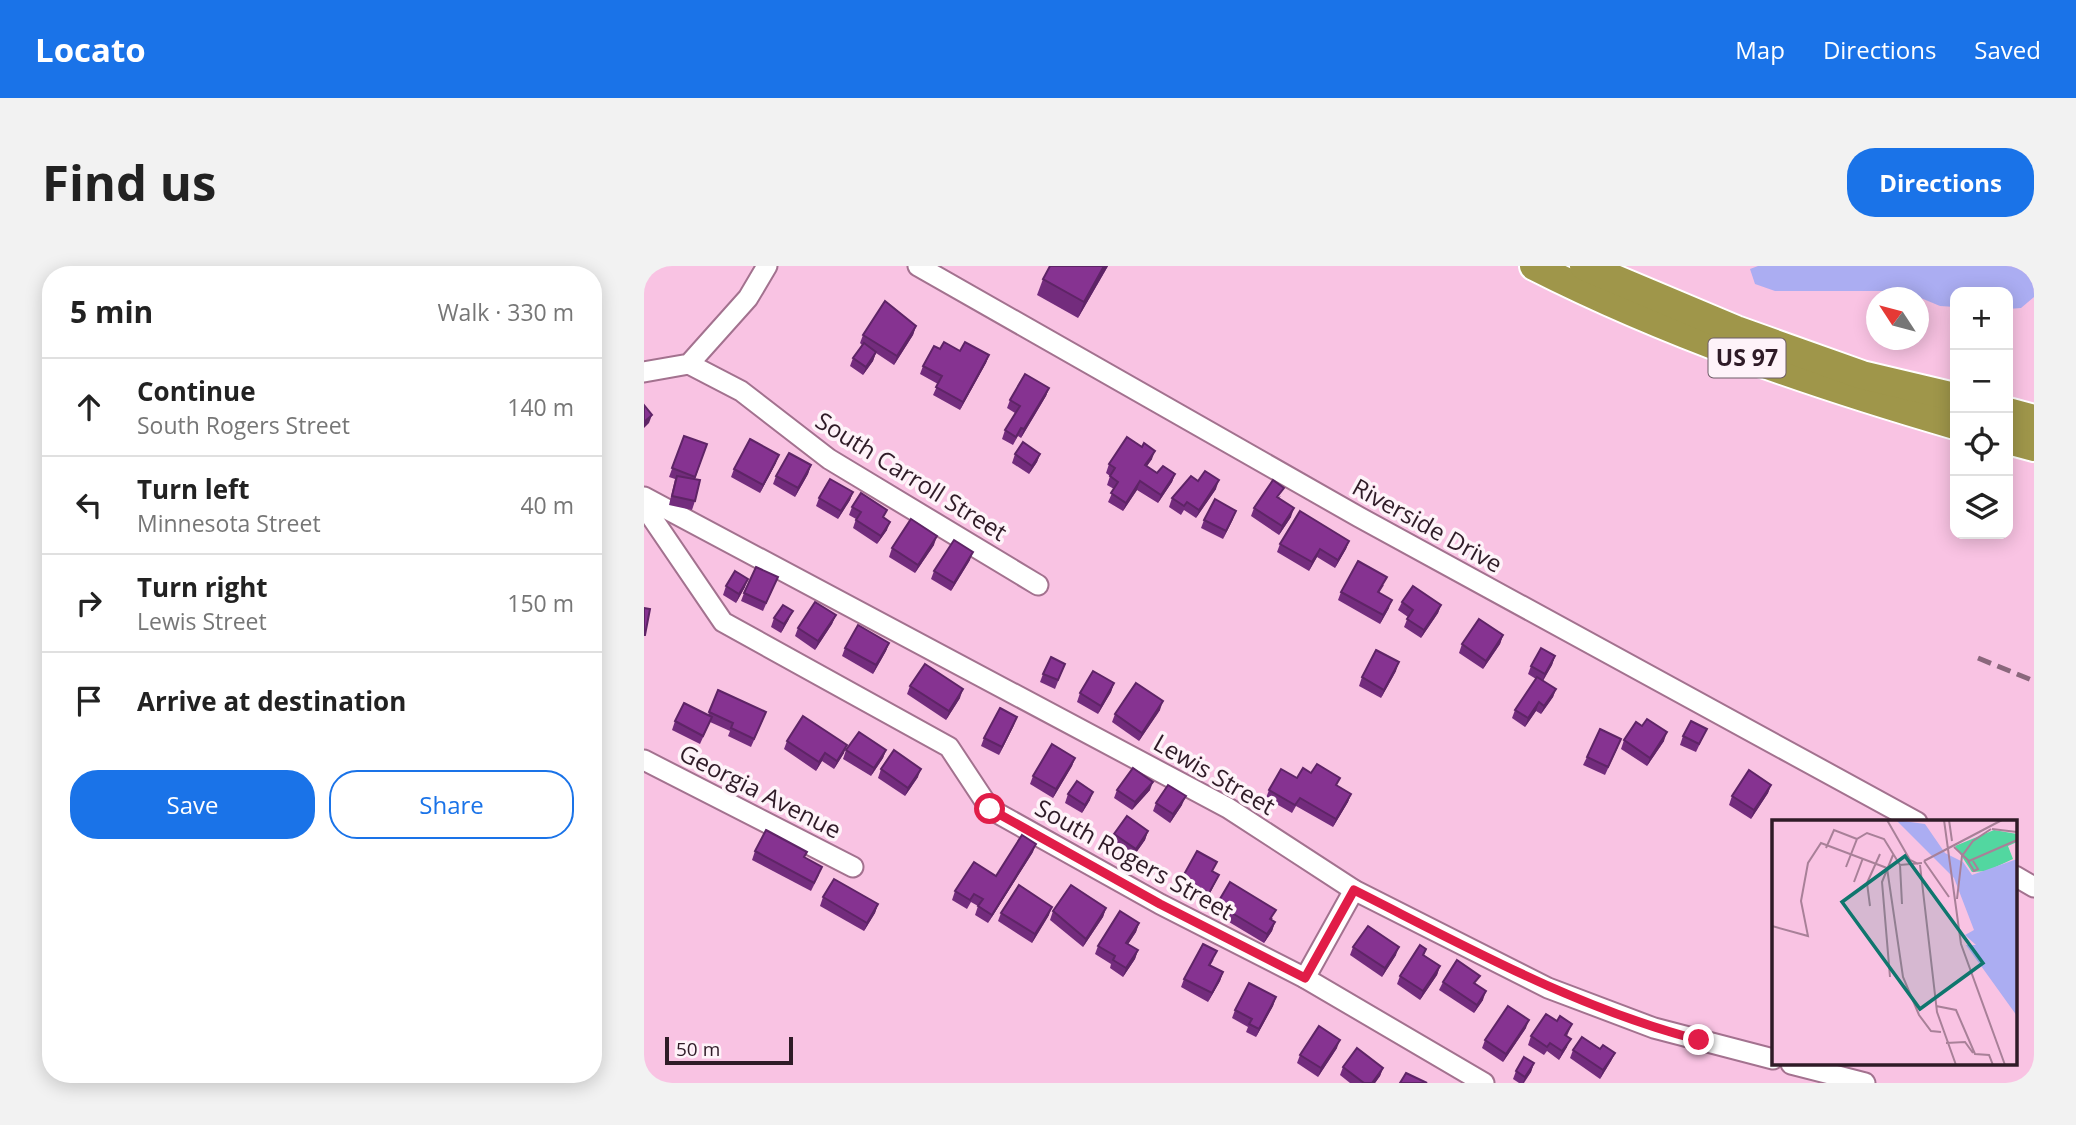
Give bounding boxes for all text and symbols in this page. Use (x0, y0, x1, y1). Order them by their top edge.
text: Locato (35, 27, 146, 72)
text: Map (1735, 33, 1785, 66)
text: Directions (1823, 33, 1936, 66)
text: Saved (1974, 33, 2041, 66)
button: Directions (1847, 148, 2034, 217)
text: Find us (42, 149, 216, 215)
north arrow (1866, 287, 1929, 350)
map controls (1950, 287, 2013, 539)
button: + (1950, 287, 2013, 350)
text: 5 min (70, 291, 153, 332)
text: Walk · 330 m (437, 296, 574, 328)
road number: US 97 (1708, 338, 1786, 377)
button: − (1950, 350, 2013, 413)
text: Continue (137, 373, 256, 409)
icon: ahead (70, 388, 108, 426)
text: 140 m (507, 391, 574, 423)
street label: South Carroll Street (810, 404, 1014, 548)
text: South Rogers Street (137, 409, 350, 441)
button: locate (1950, 413, 2013, 476)
street label: Riverside Drive (1347, 470, 1509, 580)
text: Turn left (137, 471, 249, 507)
button: layers (1950, 476, 2013, 539)
icon: left (70, 486, 108, 524)
text: 40 m (520, 489, 574, 521)
text: Minnesota Street (137, 507, 321, 539)
text: Turn right (137, 569, 268, 605)
icon: right (70, 584, 108, 622)
text: 150 m (507, 587, 574, 619)
text: Lewis Street (137, 605, 267, 637)
icon: arrive (70, 682, 108, 720)
text: Arrive at destination (137, 683, 406, 719)
street label: Lewis Street (1148, 726, 1282, 822)
street label: Georgia Avenue (674, 736, 847, 846)
button: Save (70, 770, 315, 839)
button: Share (329, 770, 574, 839)
street label: South Rogers Street (1030, 790, 1240, 927)
route start (974, 793, 1005, 824)
inset map (1772, 820, 2016, 1066)
route end (1683, 1024, 1714, 1055)
scale bar (665, 1034, 793, 1066)
text: 50 m (676, 1036, 720, 1062)

